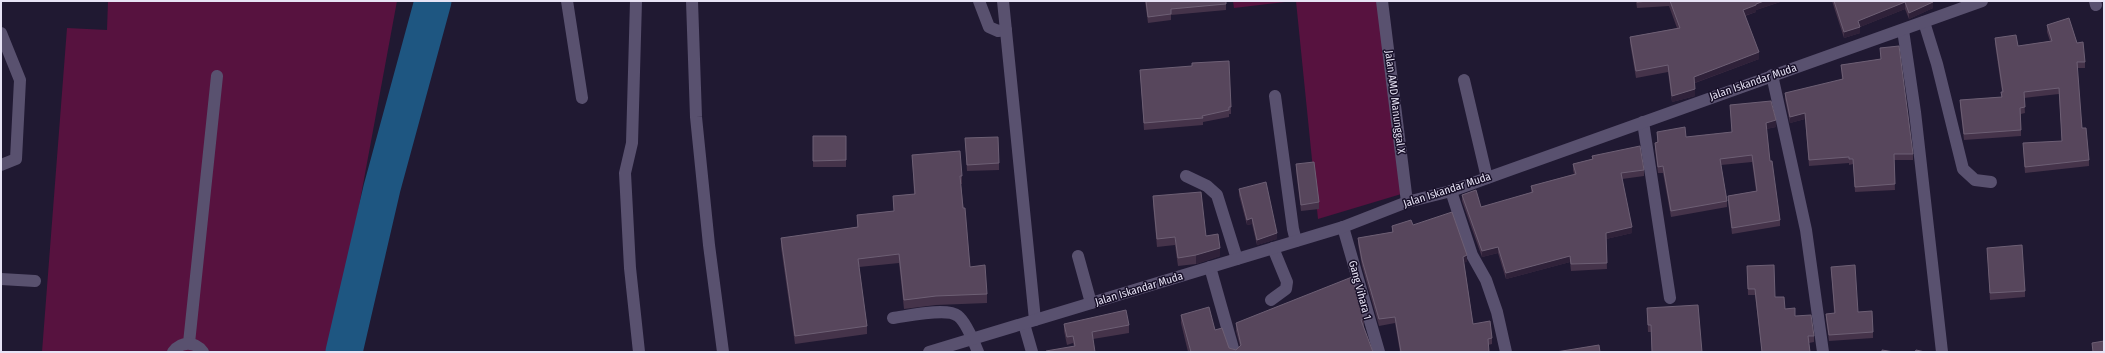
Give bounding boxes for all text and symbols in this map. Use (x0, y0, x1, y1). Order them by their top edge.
street label: Jalan AMD Manunggal X (1382, 49, 1408, 155)
street label: Jalan Iskandar Muda (1708, 61, 1798, 103)
street label: Jalan Iskandar Muda (1402, 170, 1492, 210)
street label: Gang Vihara 1 (1346, 259, 1374, 321)
street label: Jalan Iskandar Muda (1093, 269, 1185, 309)

